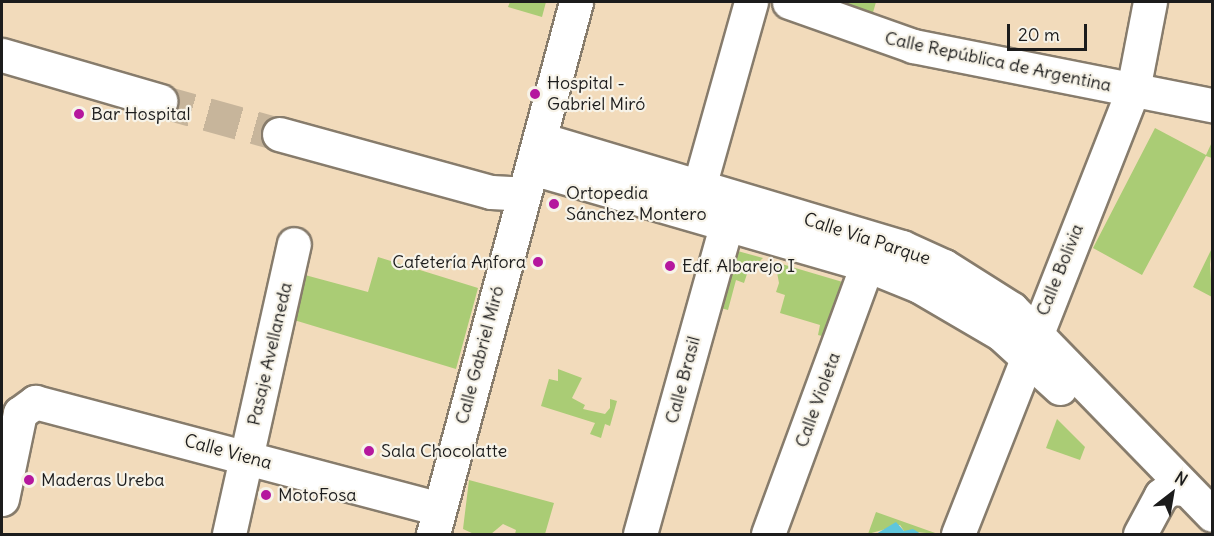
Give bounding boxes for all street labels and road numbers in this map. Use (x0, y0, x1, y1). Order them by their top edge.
street label: Calle República de Argentina (883, 27, 1113, 97)
street label: Calle Vía Parque (801, 208, 933, 270)
street label: Calle Bolivia (1032, 221, 1088, 319)
street label: Pasaje Avellaneda (243, 280, 297, 428)
street label: Calle Gabriel Miró (451, 283, 509, 427)
street label: Calle Brasil (661, 334, 705, 426)
street label: Calle Violeta (791, 350, 845, 450)
street label: Calle Viena (182, 430, 274, 474)

